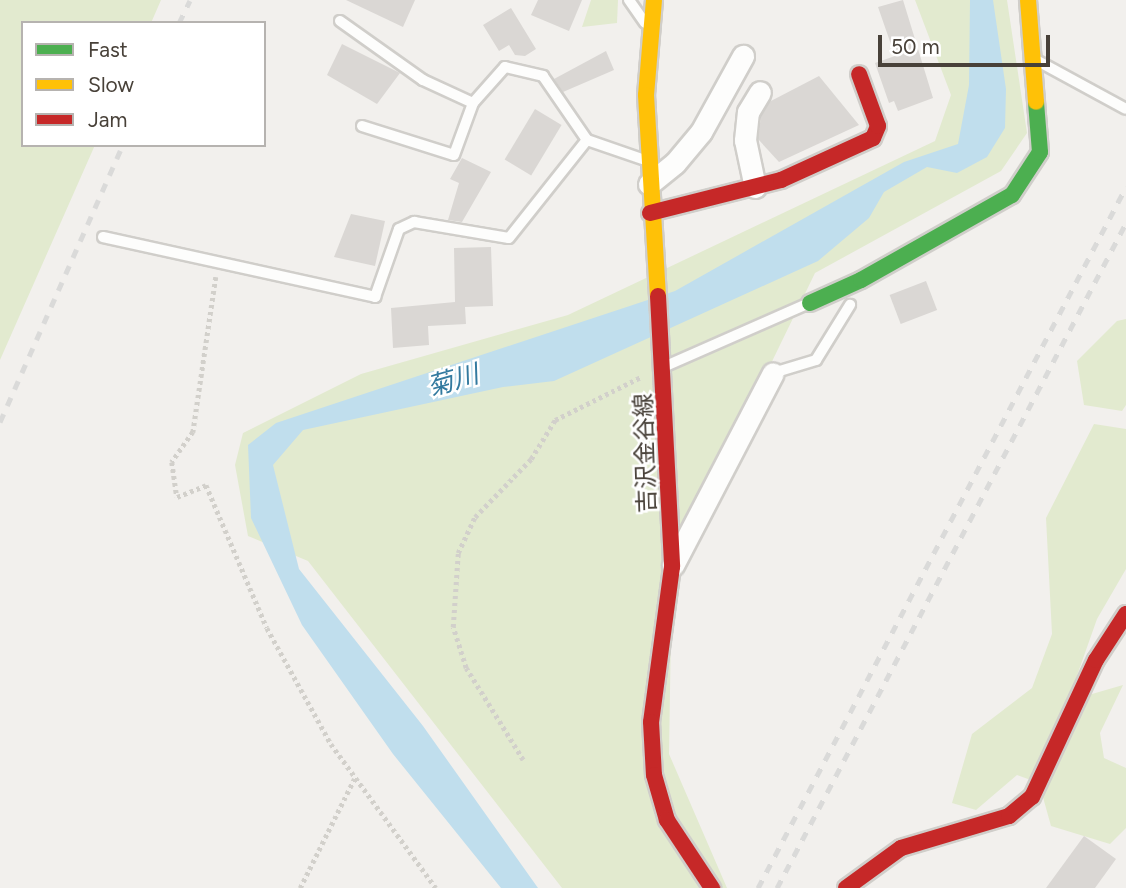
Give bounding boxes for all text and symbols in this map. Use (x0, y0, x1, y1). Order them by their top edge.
legend (21, 21, 266, 147)
scale bar (881, 21, 1052, 65)
text: 50 m (891, 34, 940, 59)
text: Fast (88, 37, 128, 62)
text: Slow (88, 72, 134, 97)
text: Jam (88, 107, 127, 132)
water label: 菊川 (424, 359, 482, 403)
street label: 吉沢金谷線 (629, 393, 661, 513)

